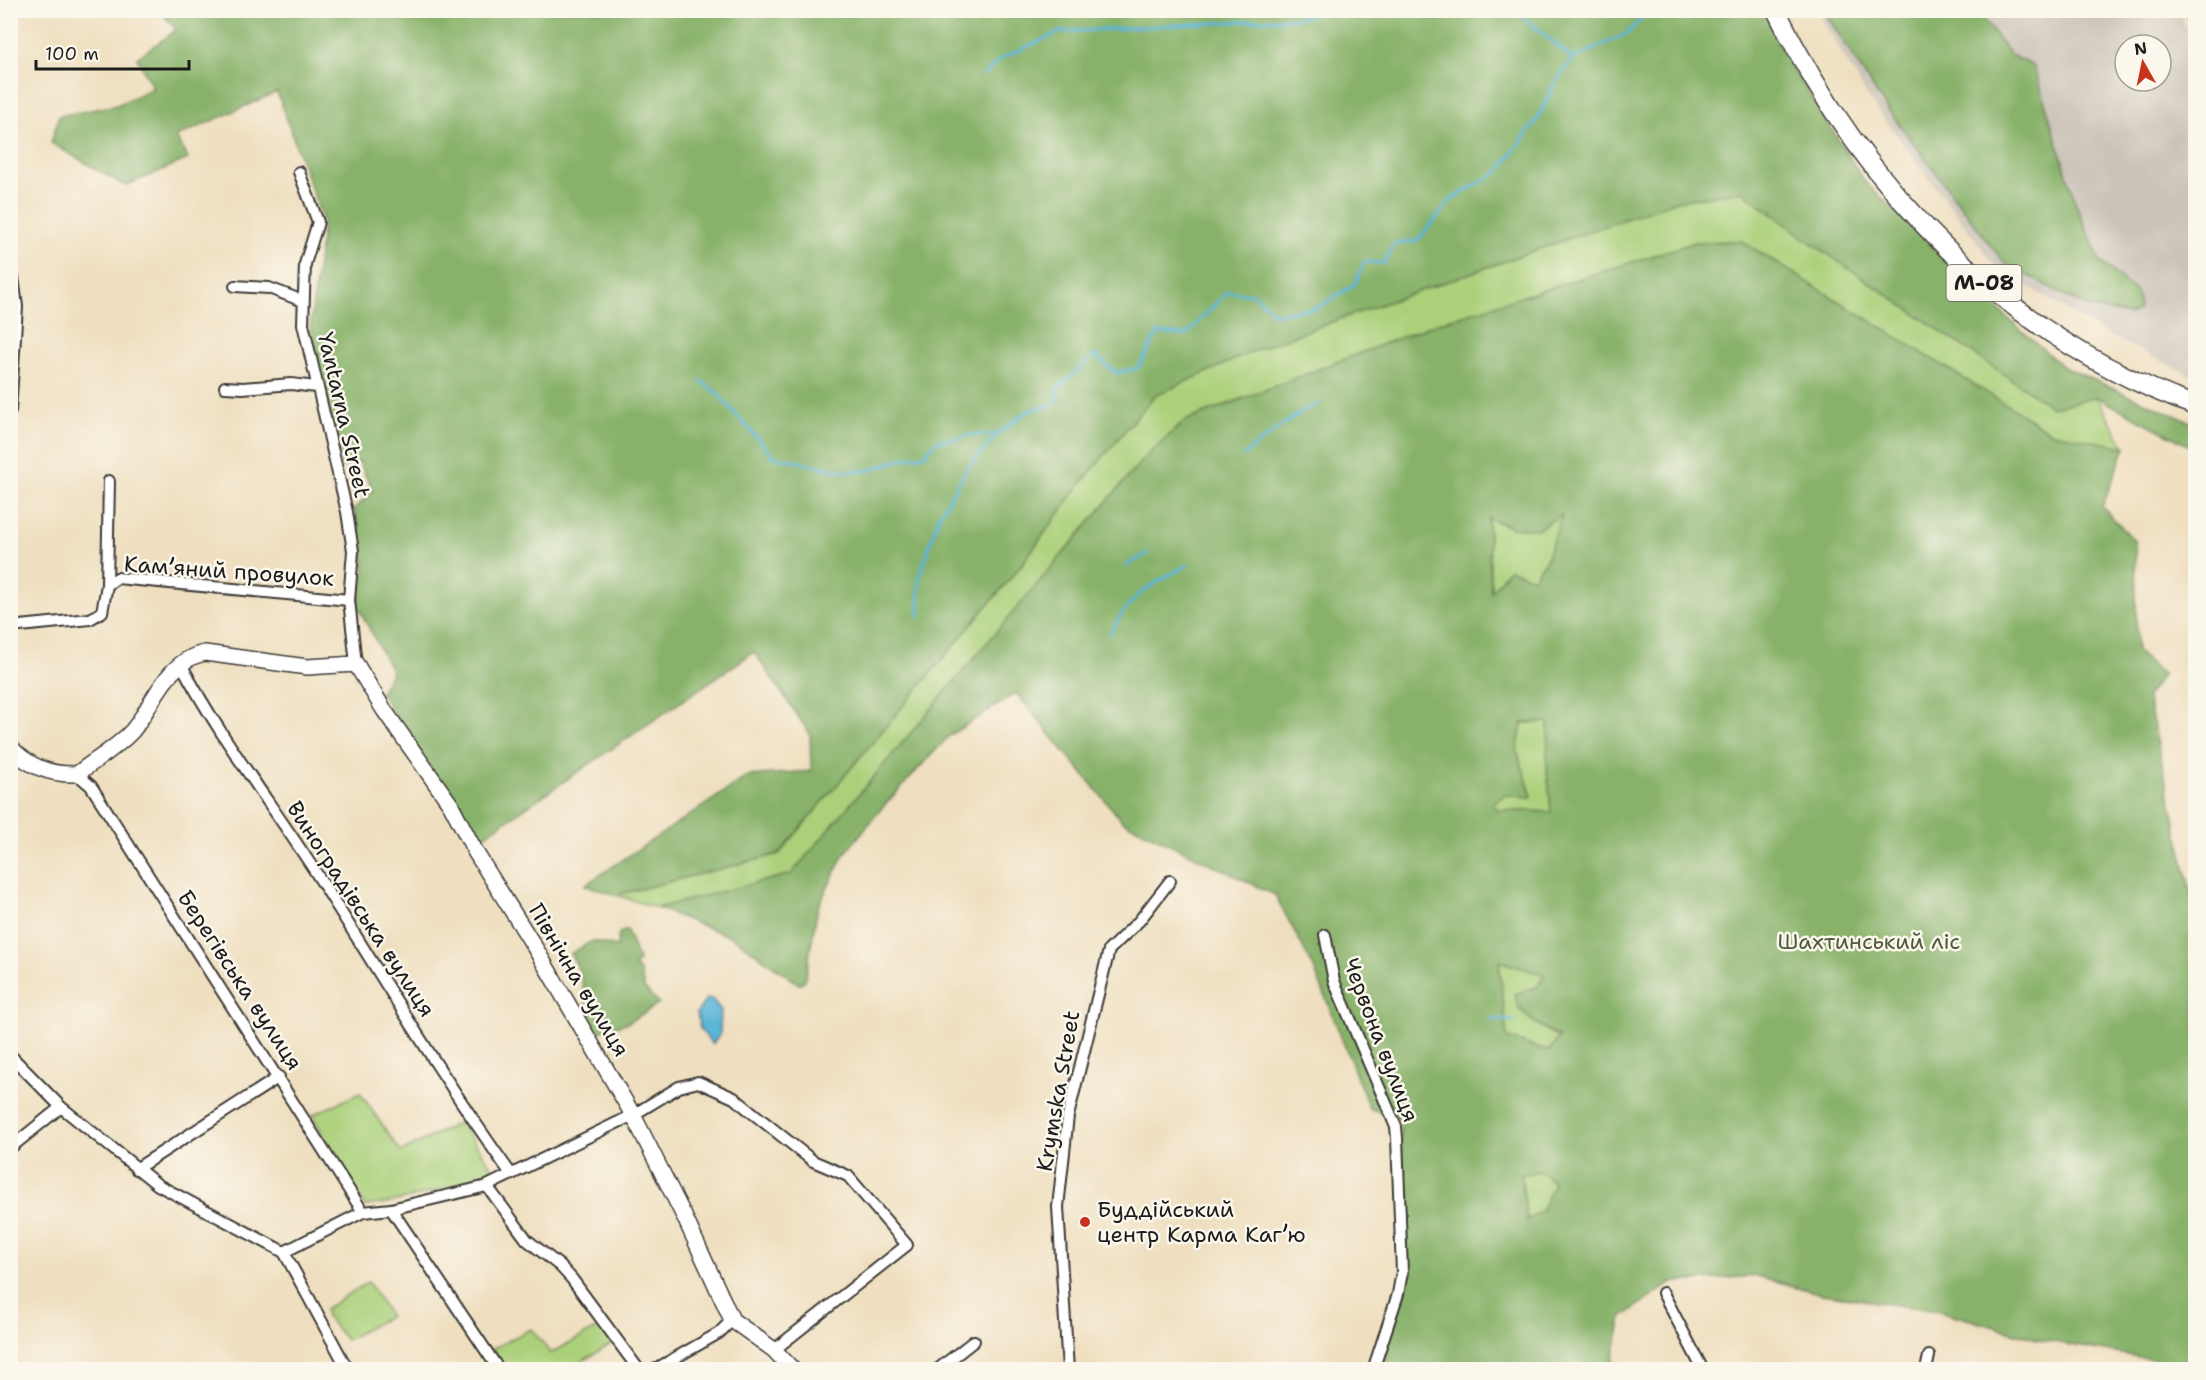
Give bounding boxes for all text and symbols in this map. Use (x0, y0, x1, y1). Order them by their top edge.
scale bar (36, 33, 189, 71)
north arrow (2113, 33, 2173, 93)
text: N (2133, 37, 2149, 60)
text: 100 m (45, 42, 99, 66)
road number: М-08 (1946, 265, 2022, 301)
street label: Yantarna Street (311, 329, 377, 501)
street label: Камʼяний провулок (123, 549, 335, 593)
street label: Виноградівська вулиця (280, 796, 442, 1022)
street label: Берегівська вулиця (171, 884, 309, 1076)
street label: Північна вулиця (522, 898, 636, 1062)
park label: Шахтинський ліс (1778, 927, 1960, 956)
street label: Червона вулиця (1336, 954, 1426, 1126)
street label: Krymska Street (1030, 1008, 1086, 1174)
place label: Буддійський центр Карма Кагʼю (1097, 1195, 1306, 1249)
marker: Буддійський центр Карма Кагʼю (1078, 1215, 1092, 1229)

